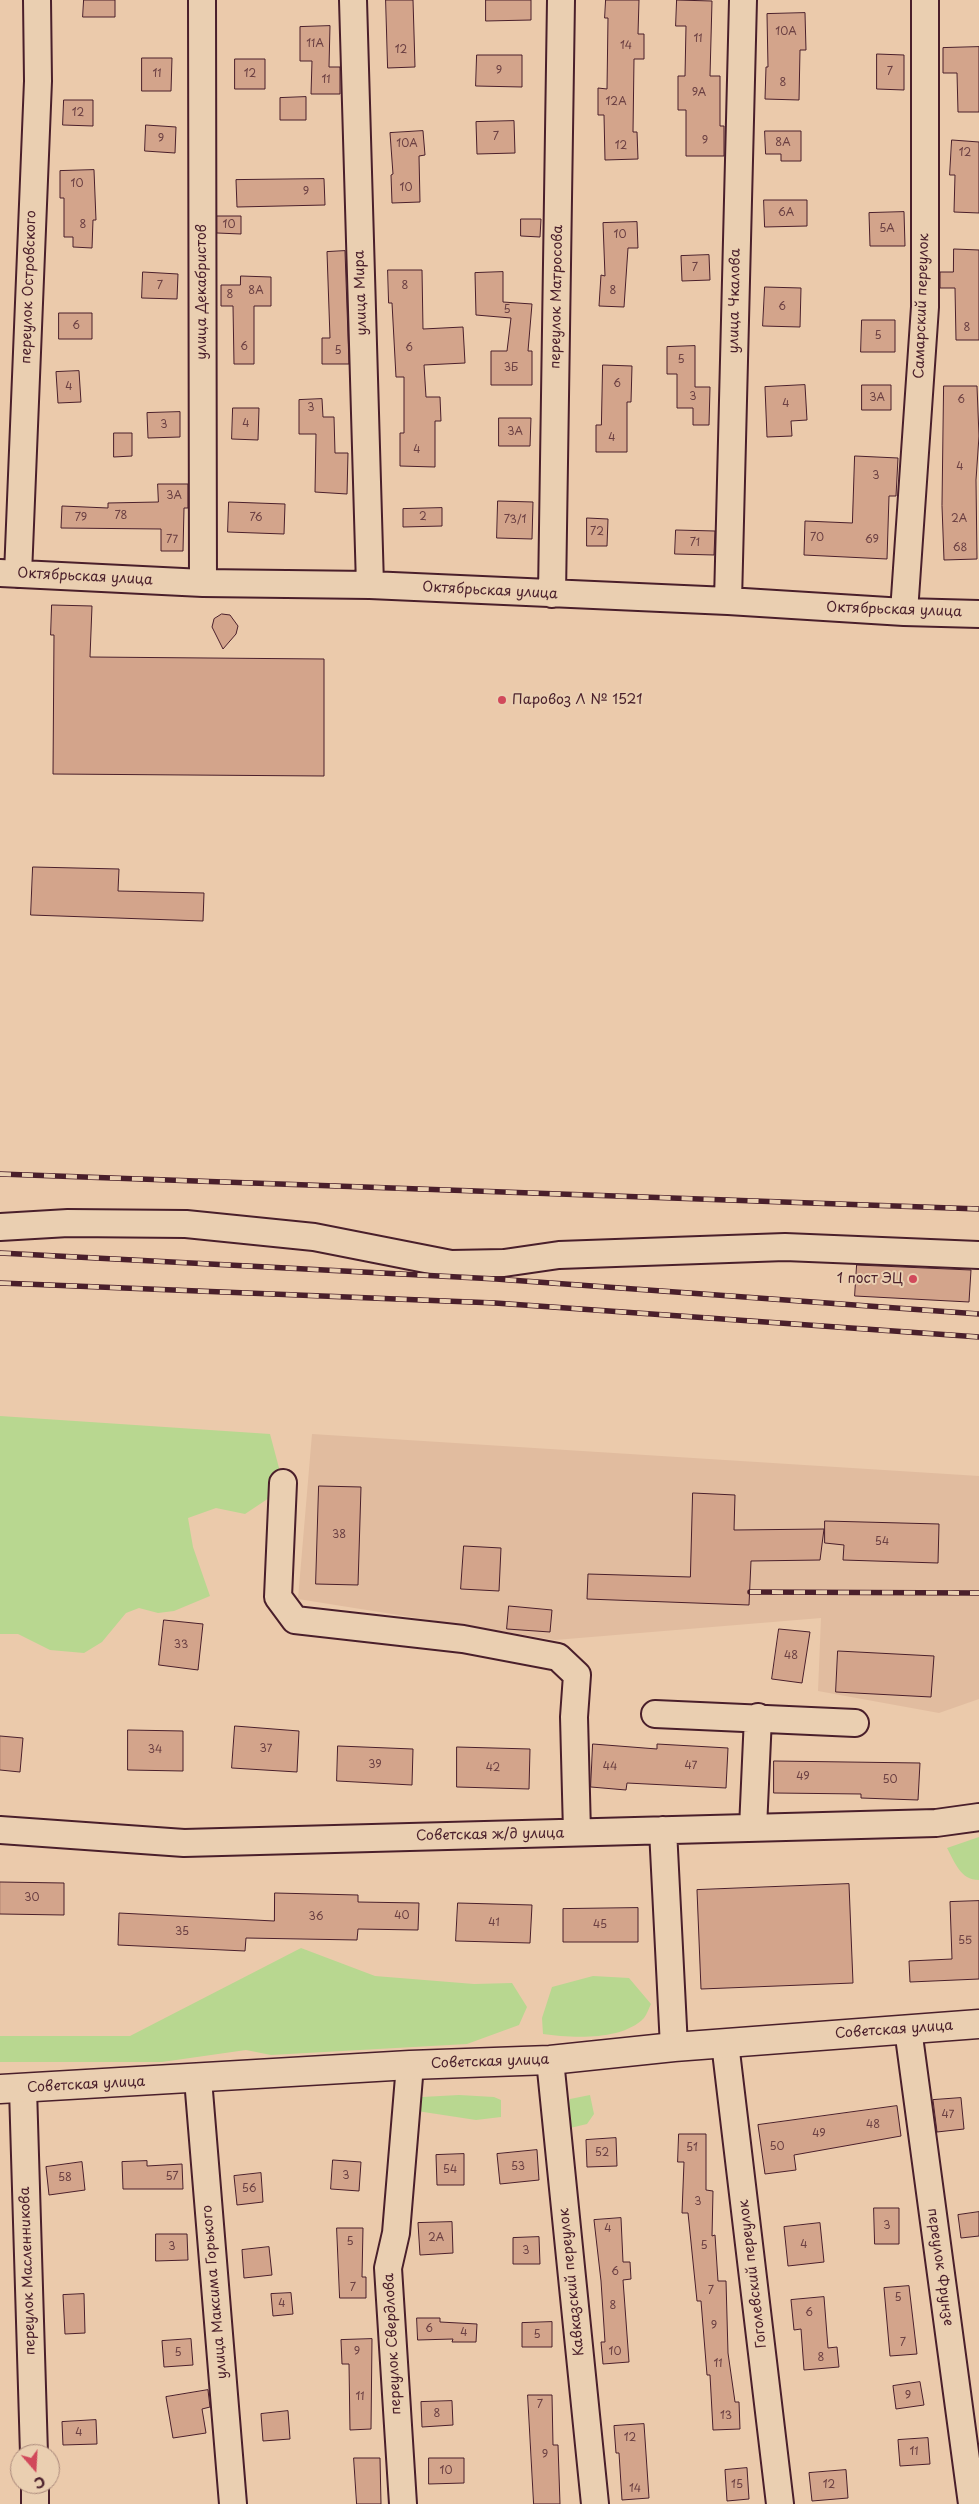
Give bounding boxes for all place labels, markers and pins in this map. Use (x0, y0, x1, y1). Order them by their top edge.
place label: Паровоз Л № 1521 (512, 692, 643, 708)
marker: Паровоз Л № 1521 (496, 694, 508, 706)
place label: 1 пост ЭЦ (837, 1271, 903, 1287)
marker: 1 пост ЭЦ (907, 1273, 919, 1285)

